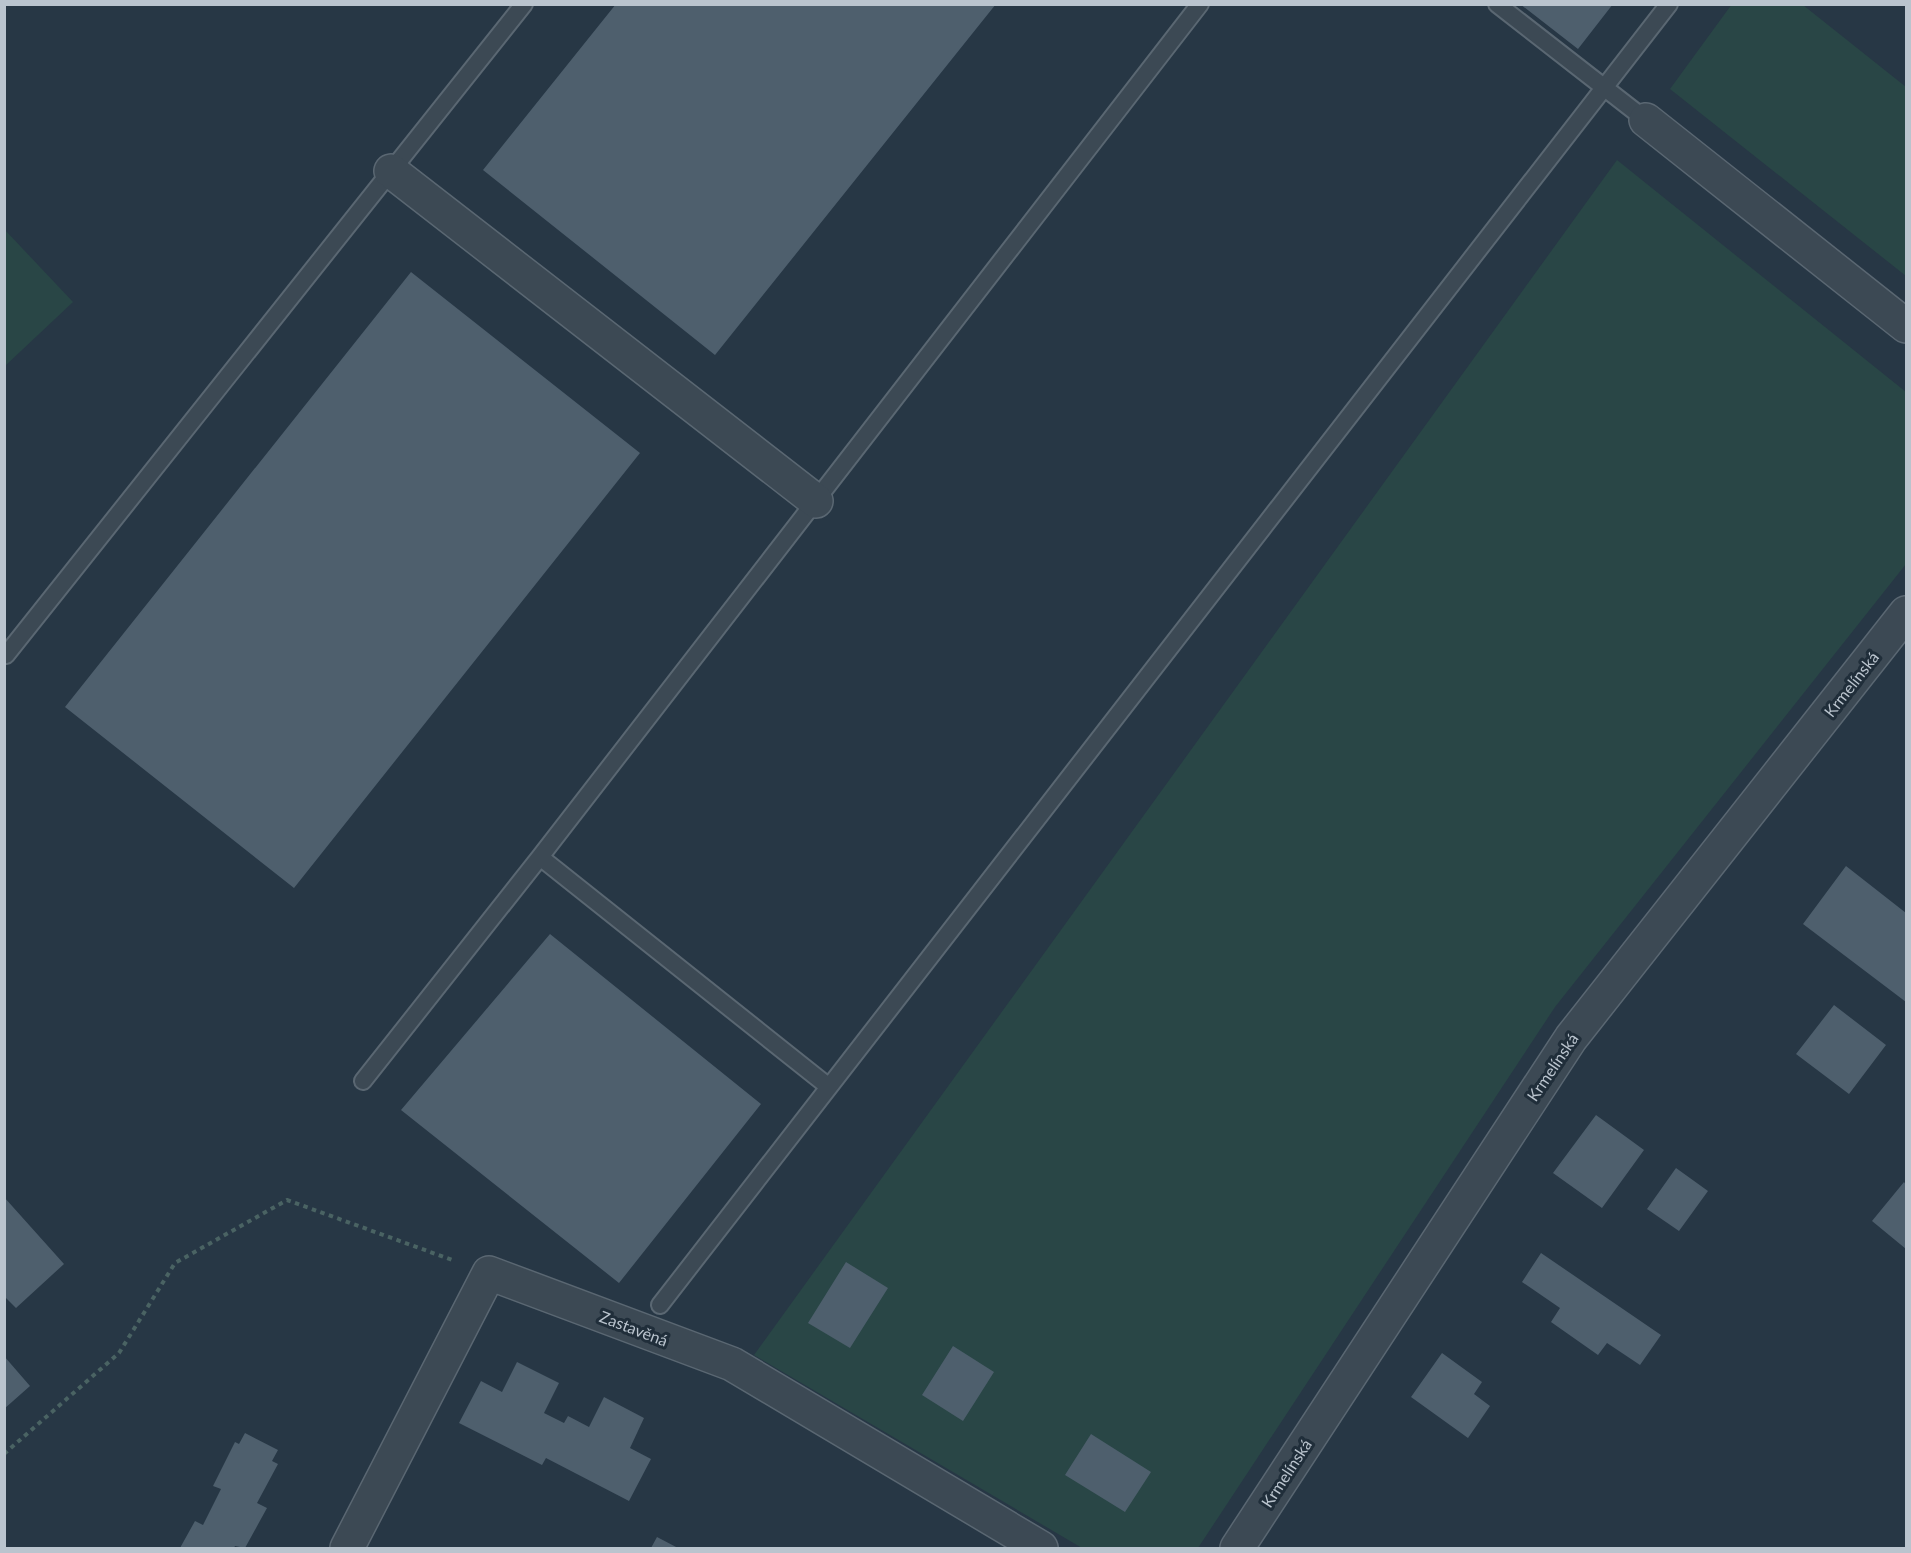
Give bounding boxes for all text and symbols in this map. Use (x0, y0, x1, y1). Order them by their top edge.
street label: Krmelínská (1820, 648, 1882, 720)
street label: Krmelínská (1522, 1030, 1582, 1104)
street label: Zastavěná (597, 1306, 671, 1350)
street label: Krmelínská (1257, 1435, 1315, 1511)

